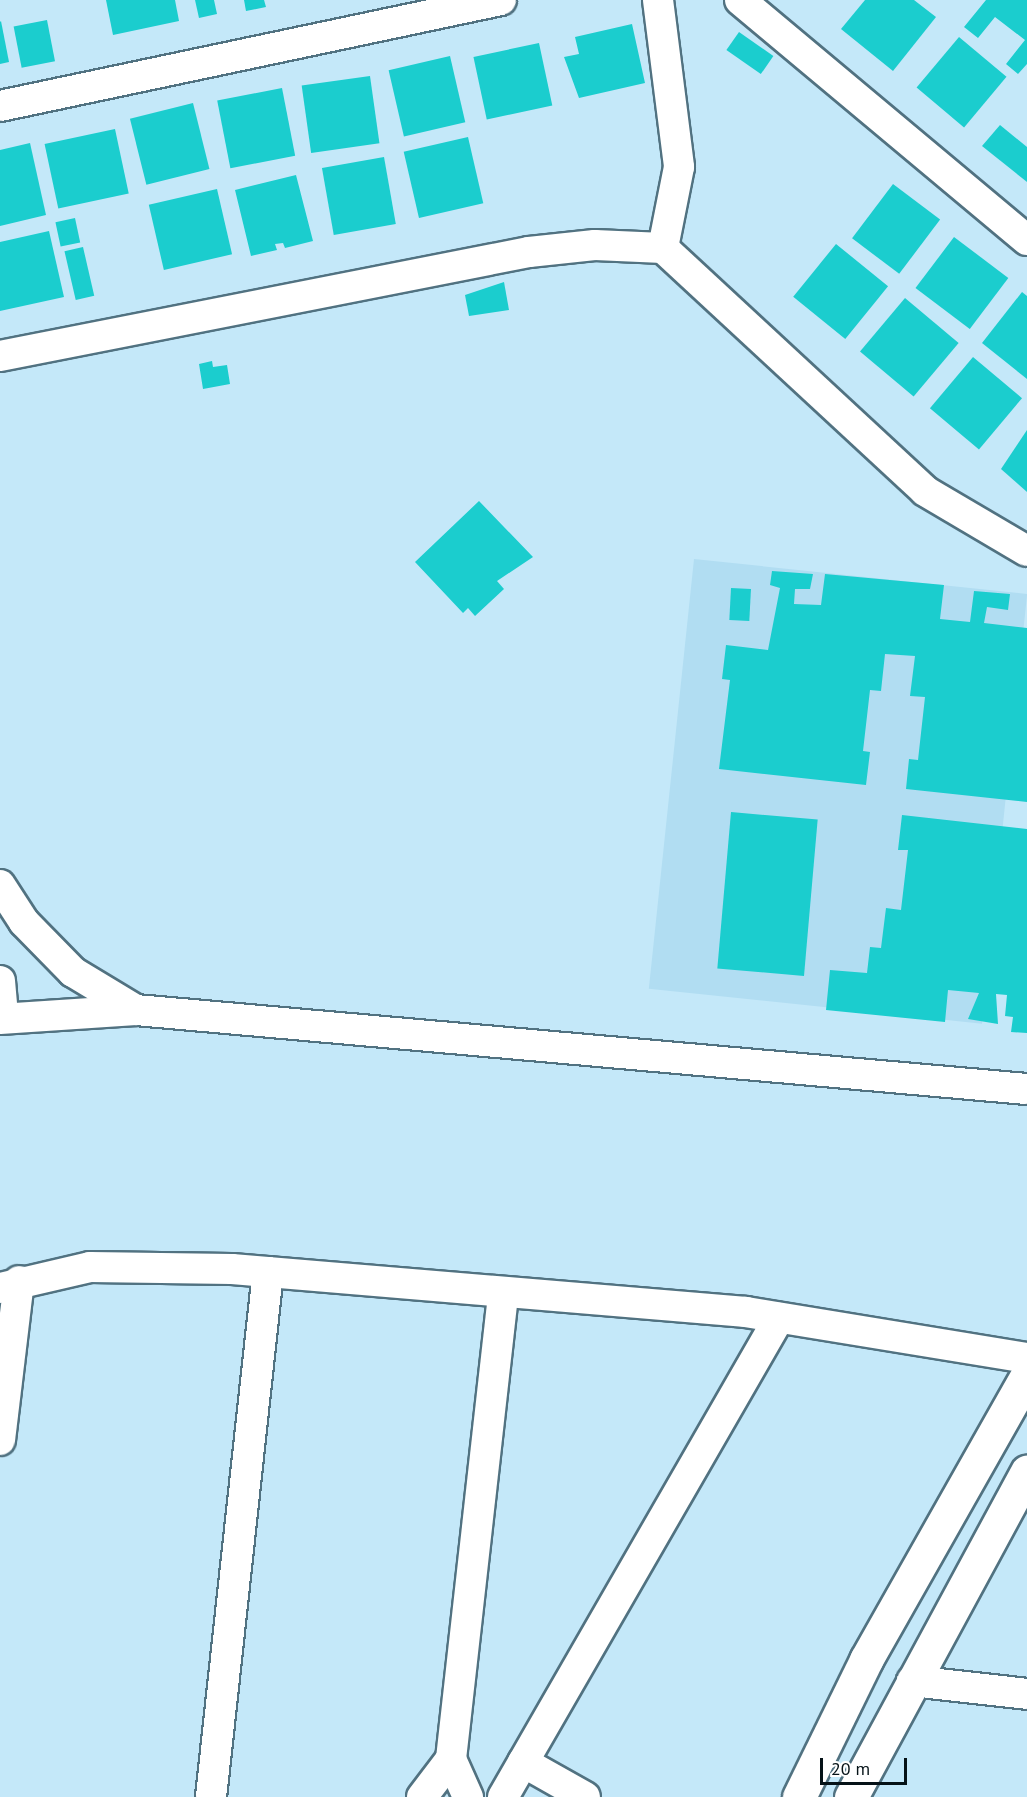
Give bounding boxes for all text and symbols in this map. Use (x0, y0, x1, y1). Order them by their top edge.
scale bar (823, 1746, 910, 1784)
text: 20 m (831, 1757, 870, 1780)

